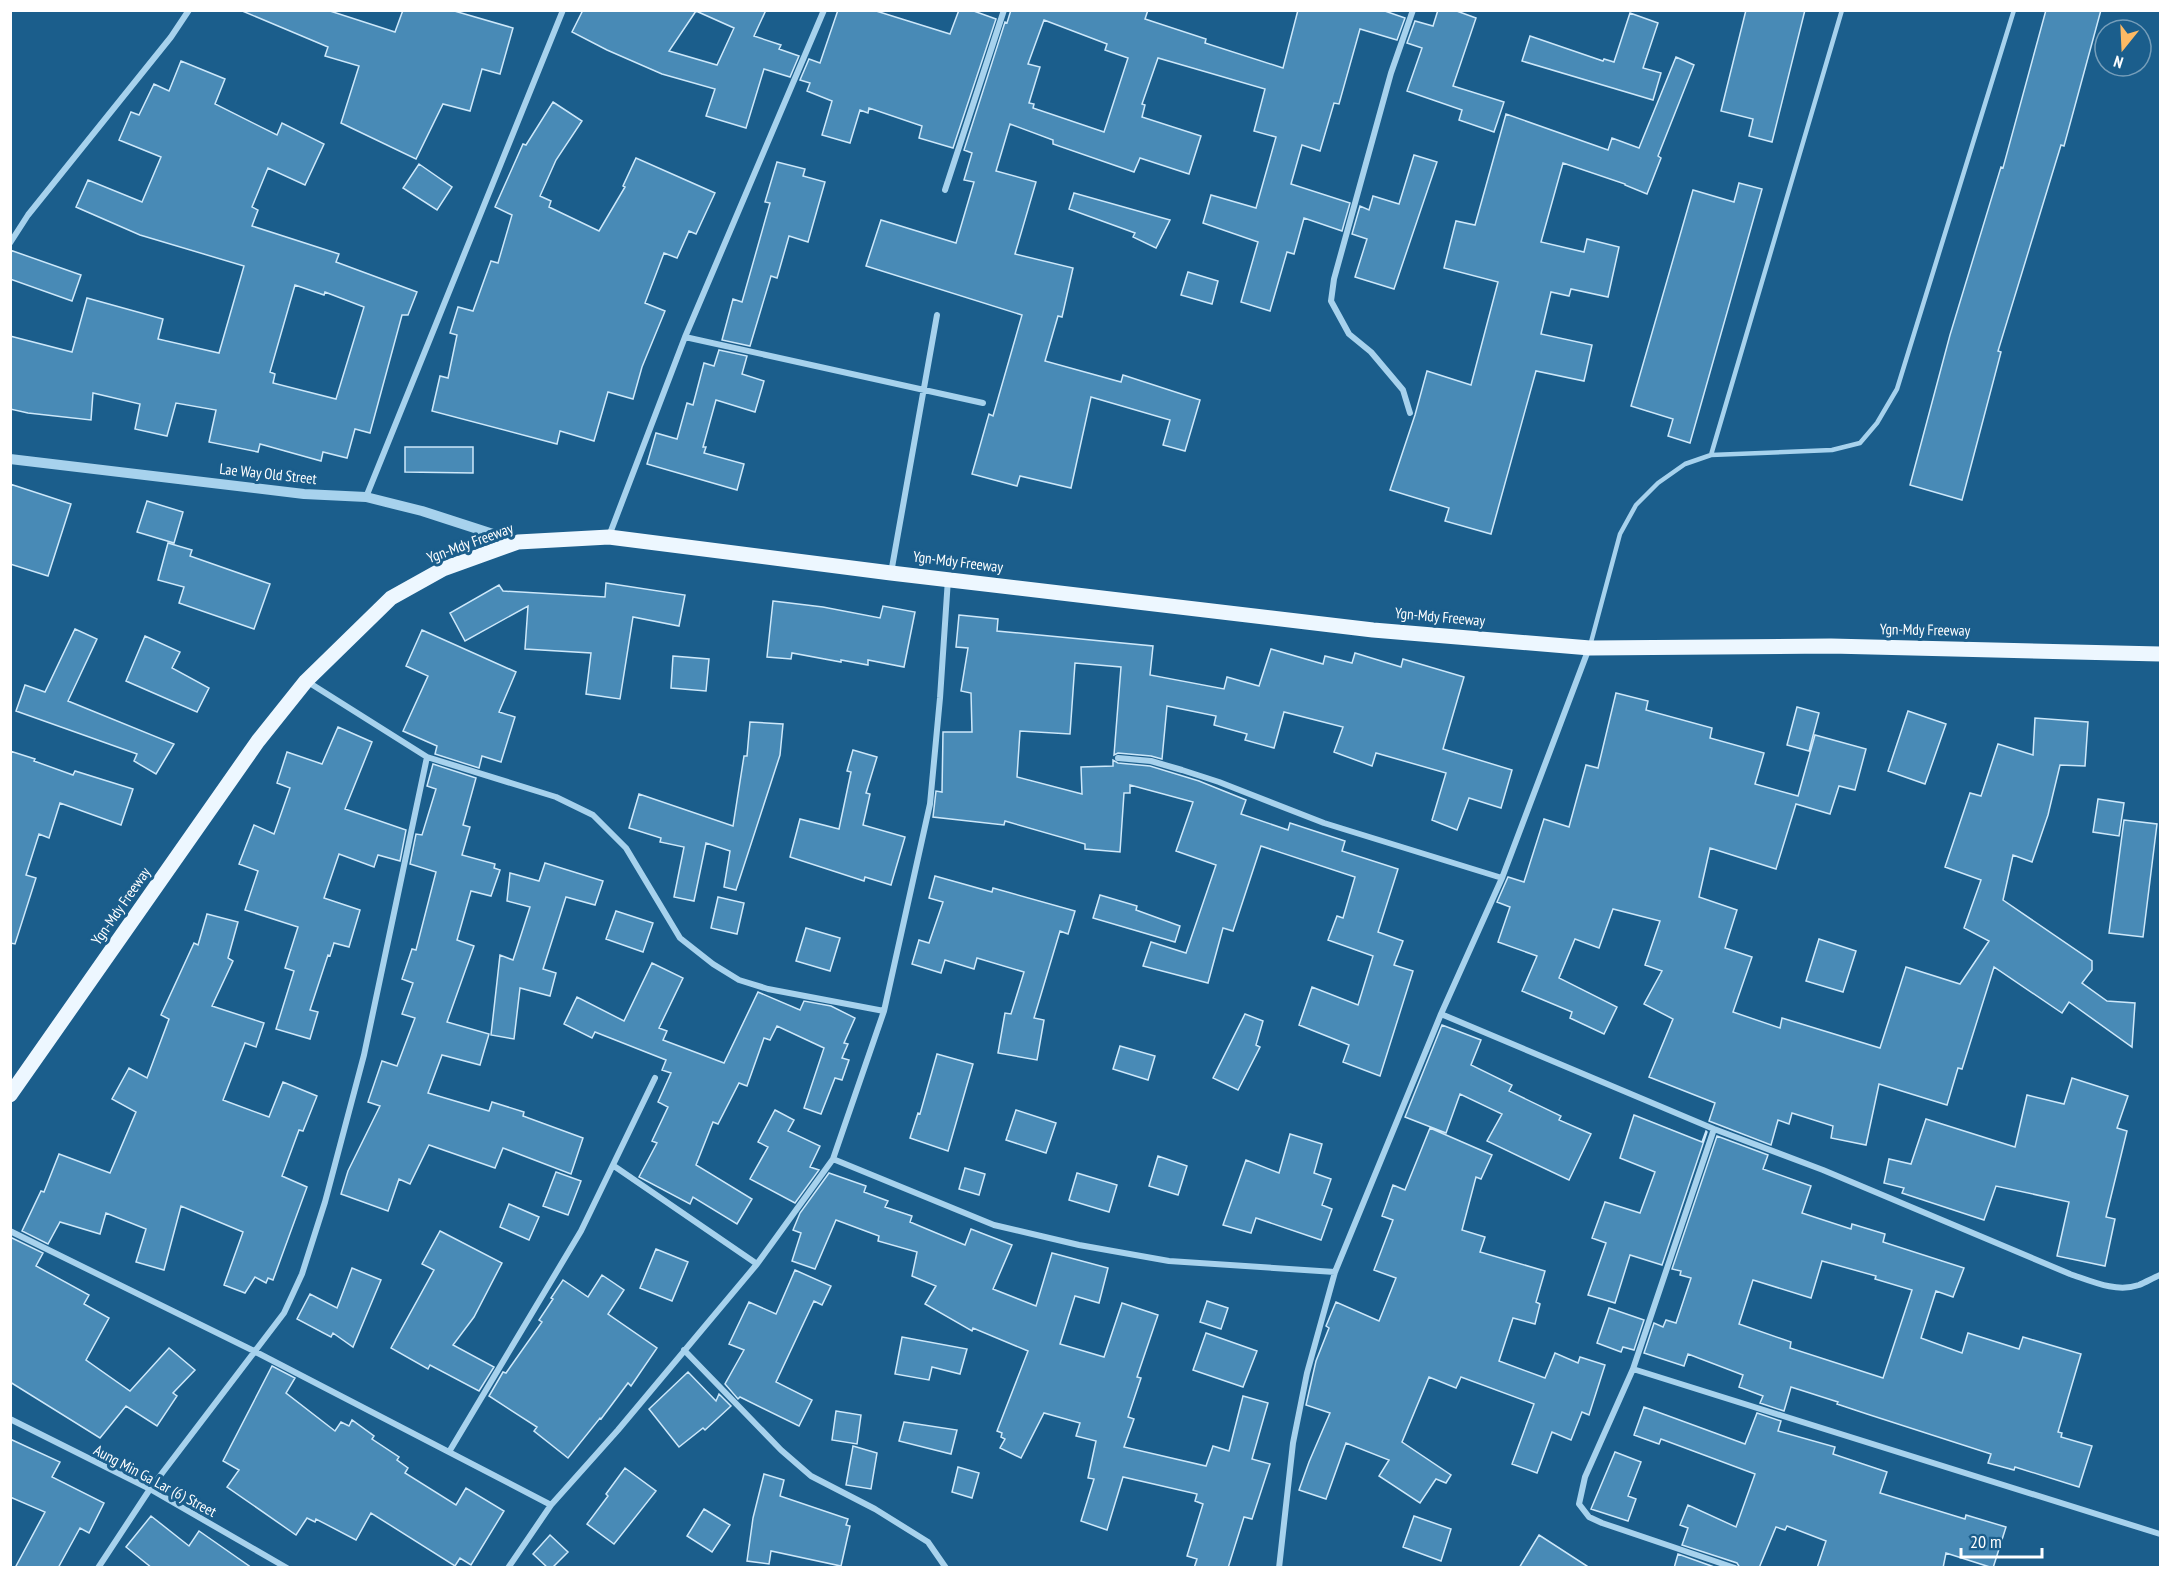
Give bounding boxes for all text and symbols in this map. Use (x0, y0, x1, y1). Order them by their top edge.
north arrow (2093, 18, 2153, 78)
text: N (2111, 51, 2126, 73)
street label: Lae Way Old Street (219, 459, 318, 488)
street label: Ygn-Mdy Freeway (424, 518, 516, 567)
street label: Ygn-Mdy Freeway (912, 547, 1005, 576)
street label: Ygn-Mdy Freeway (1394, 603, 1486, 630)
street label: Ygn-Mdy Freeway (1880, 619, 1971, 640)
street label: Ygn-Mdy Freeway (87, 863, 155, 948)
street label: Aung Min Ga Lar (6) Street (91, 1440, 220, 1521)
scale bar (1961, 1521, 2042, 1559)
text: 20 m (1970, 1530, 2002, 1553)

